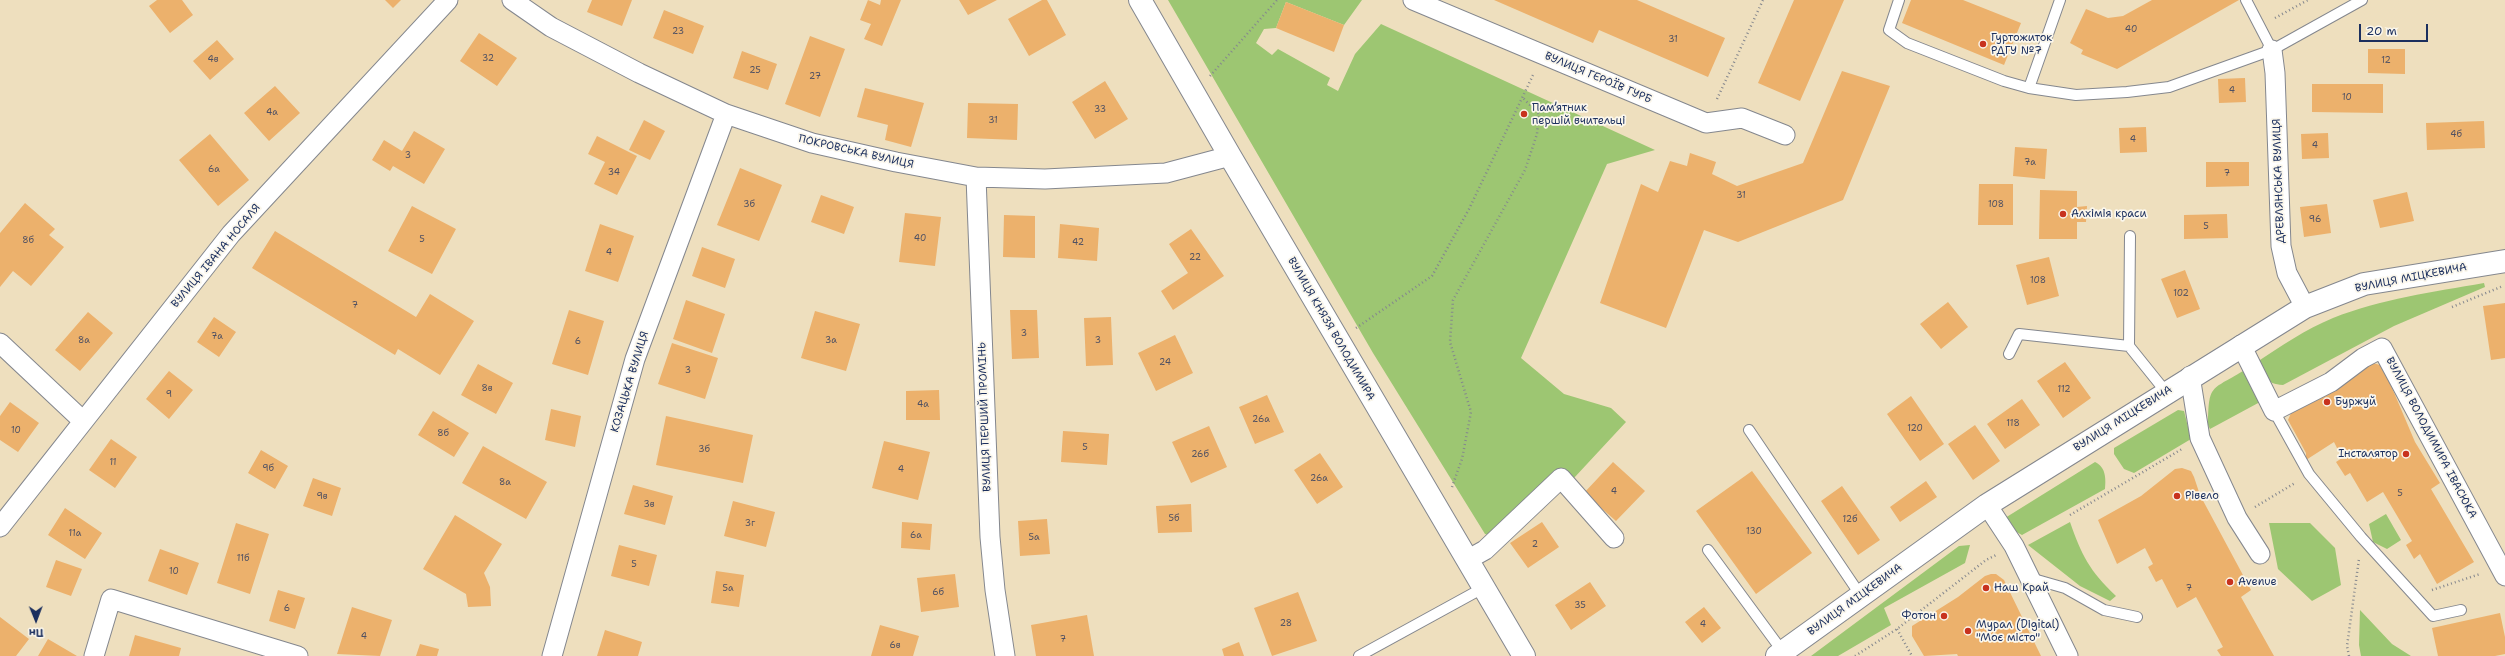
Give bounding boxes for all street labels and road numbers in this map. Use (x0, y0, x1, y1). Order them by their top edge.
street label: ВУЛИЦЯ ГЕРОЇВ ГУРБ (1542, 49, 1654, 107)
street label: ДРЕВЛЯНСЬКА ВУЛИЦЯ (2270, 118, 2288, 244)
street label: ПОКРОВСЬКА ВУЛИЦЯ (797, 132, 915, 172)
street label: ВУЛИЦЯ ІВАНА НОСАЛЯ (169, 201, 263, 311)
street label: ВУЛИЦЯ КНЯЗЯ ВОЛОДИМИРА (1284, 255, 1378, 403)
street label: ВУЛИЦЯ МІЦКЕВИЧА (2354, 261, 2468, 295)
street label: КОЗАЦЬКА ВУЛИЦЯ (608, 330, 652, 434)
street label: ВУЛИЦЯ ПЕРШИЙ ПРОМІНЬ (976, 342, 994, 492)
street label: ВУЛИЦЯ ВОЛОДИМИРА ІВАСЮКА (2383, 355, 2479, 521)
street label: ВУЛИЦЯ МІЦКЕВИЧА (2071, 383, 2175, 455)
street label: ВУЛИЦЯ МІЦКЕВИЧА (1805, 561, 1905, 639)

